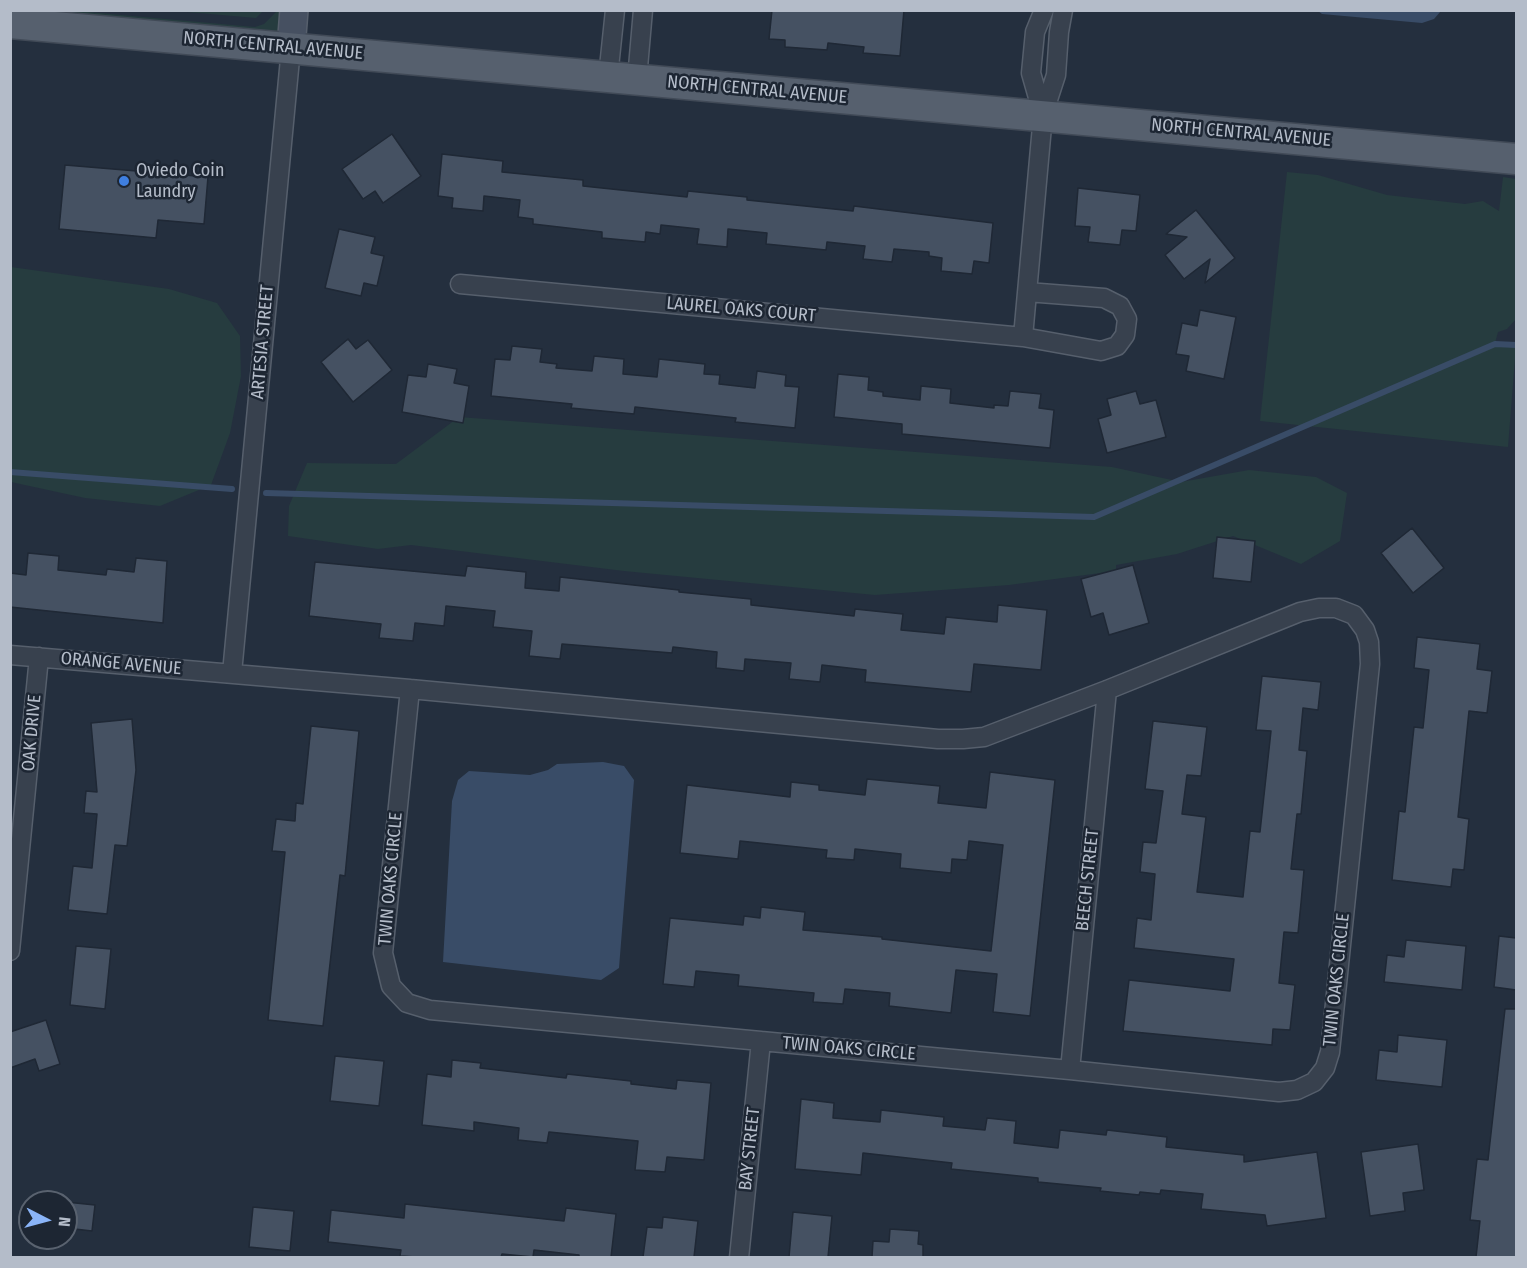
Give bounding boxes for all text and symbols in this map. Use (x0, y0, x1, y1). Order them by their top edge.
street label: NORTH CENTRAL AVENUE (182, 27, 364, 65)
street label: NORTH CENTRAL AVENUE (666, 71, 848, 109)
street label: NORTH CENTRAL AVENUE (1150, 114, 1332, 152)
place label: Oviedo Coin Laundry (136, 160, 224, 202)
marker: Oviedo Coin Laundry (117, 174, 131, 188)
street label: ARTESIA STREET (247, 284, 279, 400)
street label: LAUREL OAKS COURT (665, 293, 817, 327)
street label: ORANGE AVENUE (60, 648, 182, 680)
street label: OAK DRIVE (18, 694, 46, 772)
street label: TWIN OAKS CIRCLE (374, 811, 408, 947)
street label: BEECH STREET (1072, 828, 1104, 932)
street label: TWIN OAKS CIRCLE (1319, 912, 1355, 1048)
street label: TWIN OAKS CIRCLE (781, 1032, 917, 1066)
street label: BAY STREET (735, 1106, 765, 1192)
north arrow (18, 1190, 78, 1250)
text: N (54, 1216, 74, 1227)

